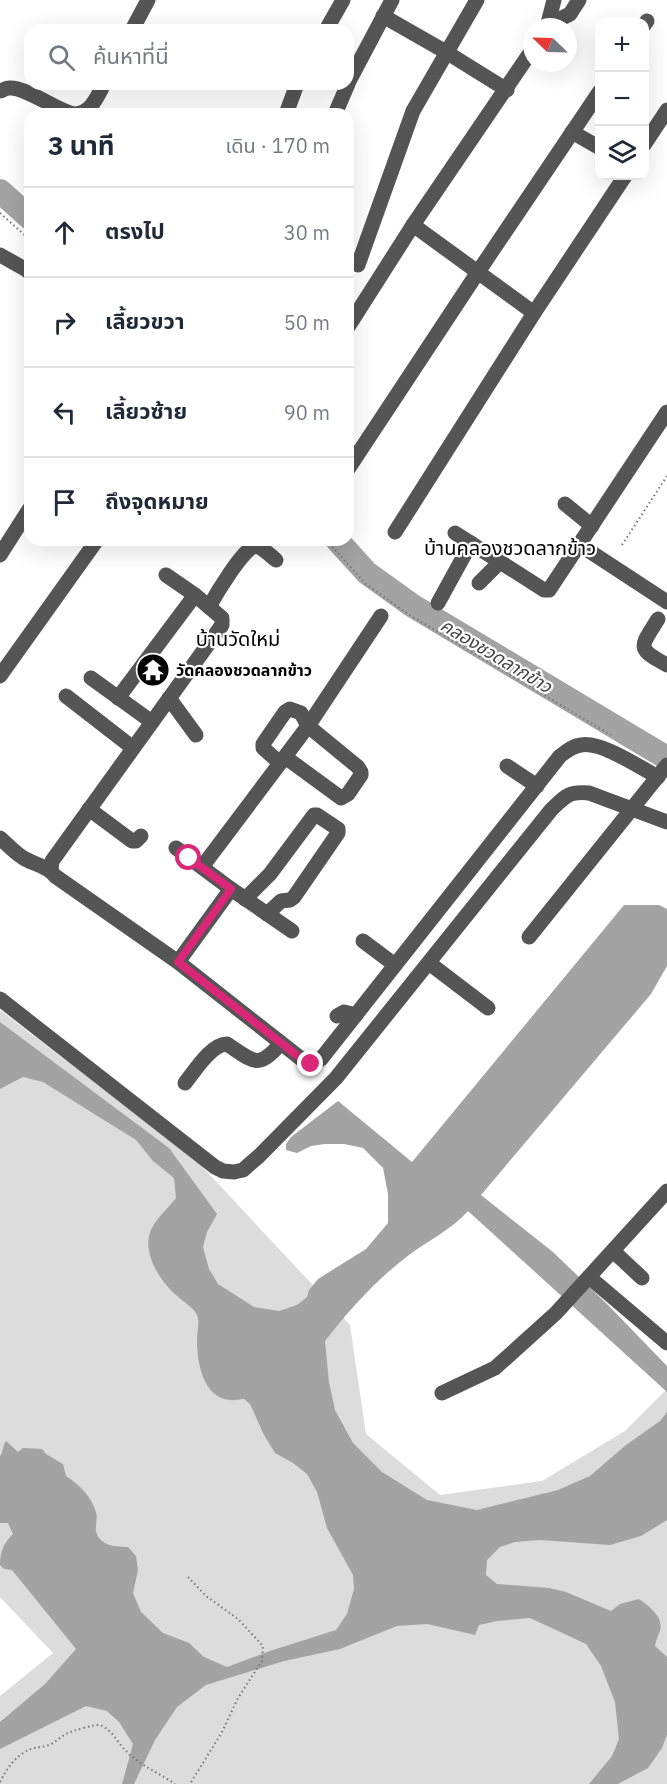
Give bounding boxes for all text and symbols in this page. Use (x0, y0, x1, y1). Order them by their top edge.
north arrow (523, 18, 577, 72)
map controls (595, 18, 649, 180)
button: + (595, 18, 649, 72)
search box (24, 24, 354, 90)
icon: search (45, 41, 78, 74)
text: ค้นหาที่นี่ (93, 41, 169, 70)
button: − (595, 72, 649, 126)
button: layers (595, 126, 649, 180)
text: 3 นาที (48, 128, 115, 162)
text: เดิน · 170 m (226, 132, 330, 159)
icon: ahead (48, 216, 81, 249)
text: ตรงไป (105, 216, 165, 245)
text: 30 m (284, 219, 330, 246)
icon: right (48, 306, 81, 339)
text: เลี้ยวขวา (105, 306, 185, 335)
text: 50 m (284, 309, 330, 336)
icon: left (48, 396, 81, 429)
text: เลี้ยวซ้าย (105, 396, 187, 425)
text: 90 m (284, 399, 330, 426)
icon: arrive (48, 486, 81, 519)
text: ถึงจุดหมาย (105, 486, 209, 515)
district label: บ้านคลองชวดลากข้าว (424, 534, 596, 561)
water label: คลองชวดลากข้าว (437, 613, 557, 698)
district label: บ้านวัดใหม่ (196, 625, 280, 652)
temple icon: วัดคลองชวดลากข้าว (135, 652, 171, 688)
place label: วัดคลองชวดลากข้าว (176, 660, 312, 680)
route start (175, 844, 201, 870)
route end (297, 1050, 323, 1076)

